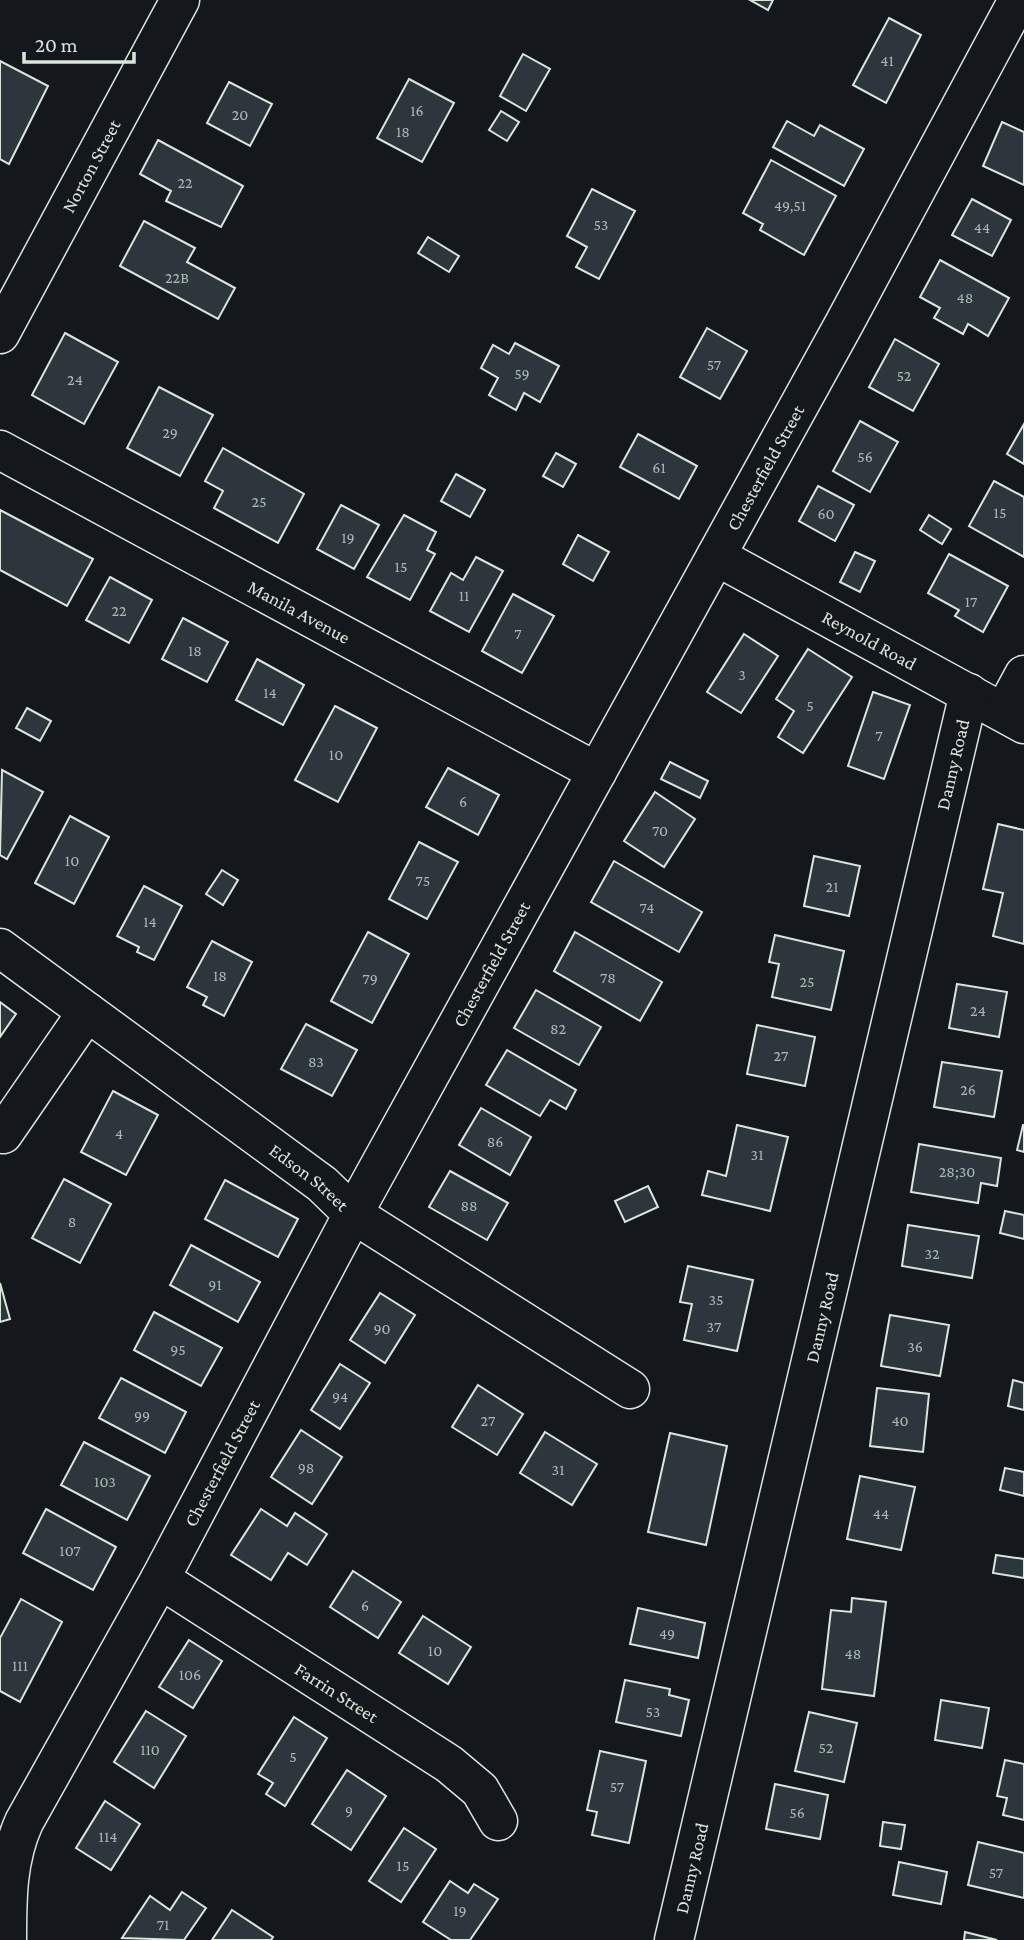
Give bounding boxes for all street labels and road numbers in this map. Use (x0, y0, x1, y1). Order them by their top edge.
street label: Norton Street (57, 115, 125, 216)
street label: Chesterfield Street (722, 401, 809, 534)
street label: Manila Avenue (244, 576, 354, 648)
street label: Reynold Road (819, 606, 920, 674)
street label: Danny Road (932, 717, 973, 812)
street label: Chesterfield Street (448, 897, 535, 1031)
street label: Edson Street (265, 1139, 354, 1216)
street label: Danny Road (801, 1270, 843, 1365)
street label: Chesterfield Street (180, 1396, 264, 1530)
street label: Farrin Street (291, 1658, 383, 1727)
street label: Danny Road (671, 1821, 712, 1916)

